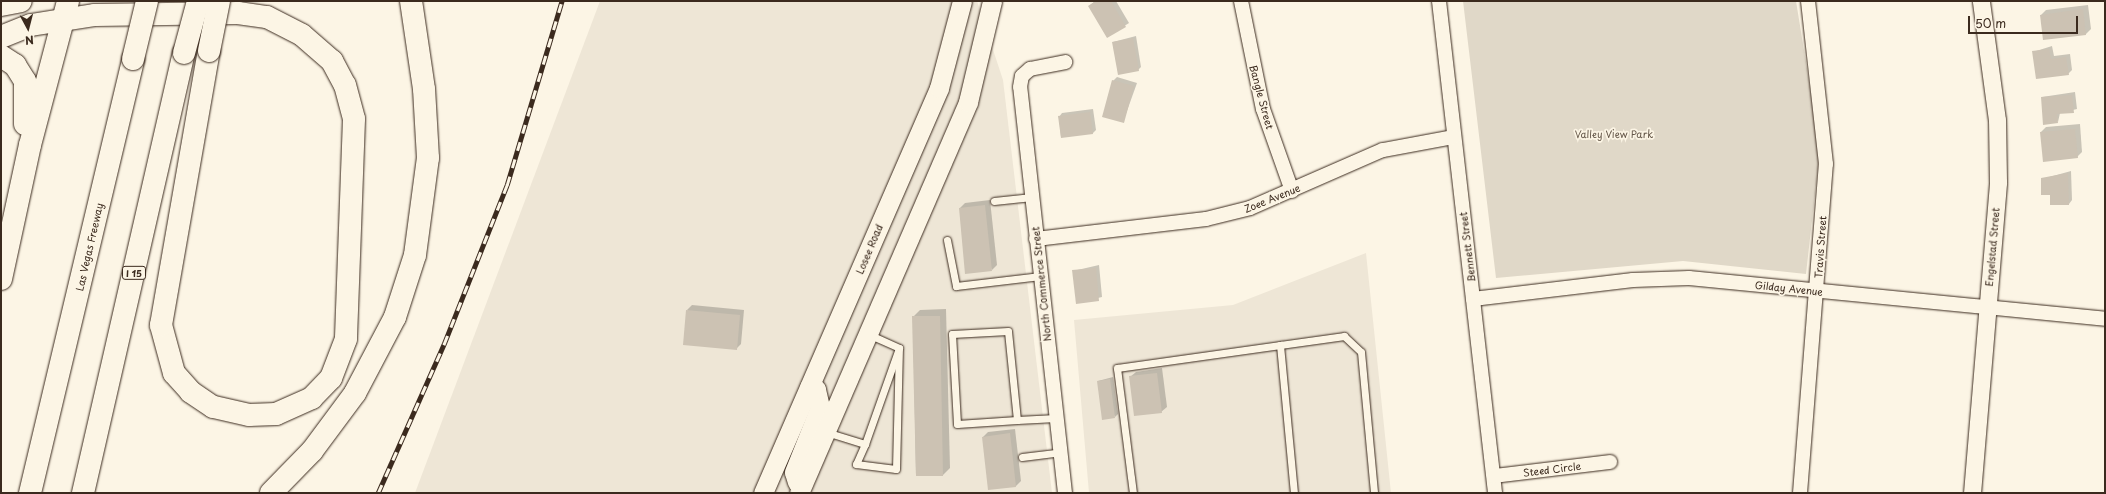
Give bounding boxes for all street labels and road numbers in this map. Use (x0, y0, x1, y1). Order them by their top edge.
street label: Bangle Street (1248, 63, 1276, 131)
street label: Zoee Avenue (1242, 181, 1302, 215)
street label: Las Vegas Freeway (73, 201, 105, 293)
street label: Engelstad Street (1983, 207, 2001, 287)
street label: Bennett Street (1457, 211, 1477, 283)
street label: Travis Street (1812, 216, 1828, 278)
street label: Losee Road (853, 222, 885, 276)
street label: North Commerce Street (1029, 226, 1053, 342)
road number: I 15 (122, 266, 146, 280)
street label: Gilday Avenue (1754, 278, 1824, 298)
street label: Steed Circle (1522, 459, 1582, 479)

